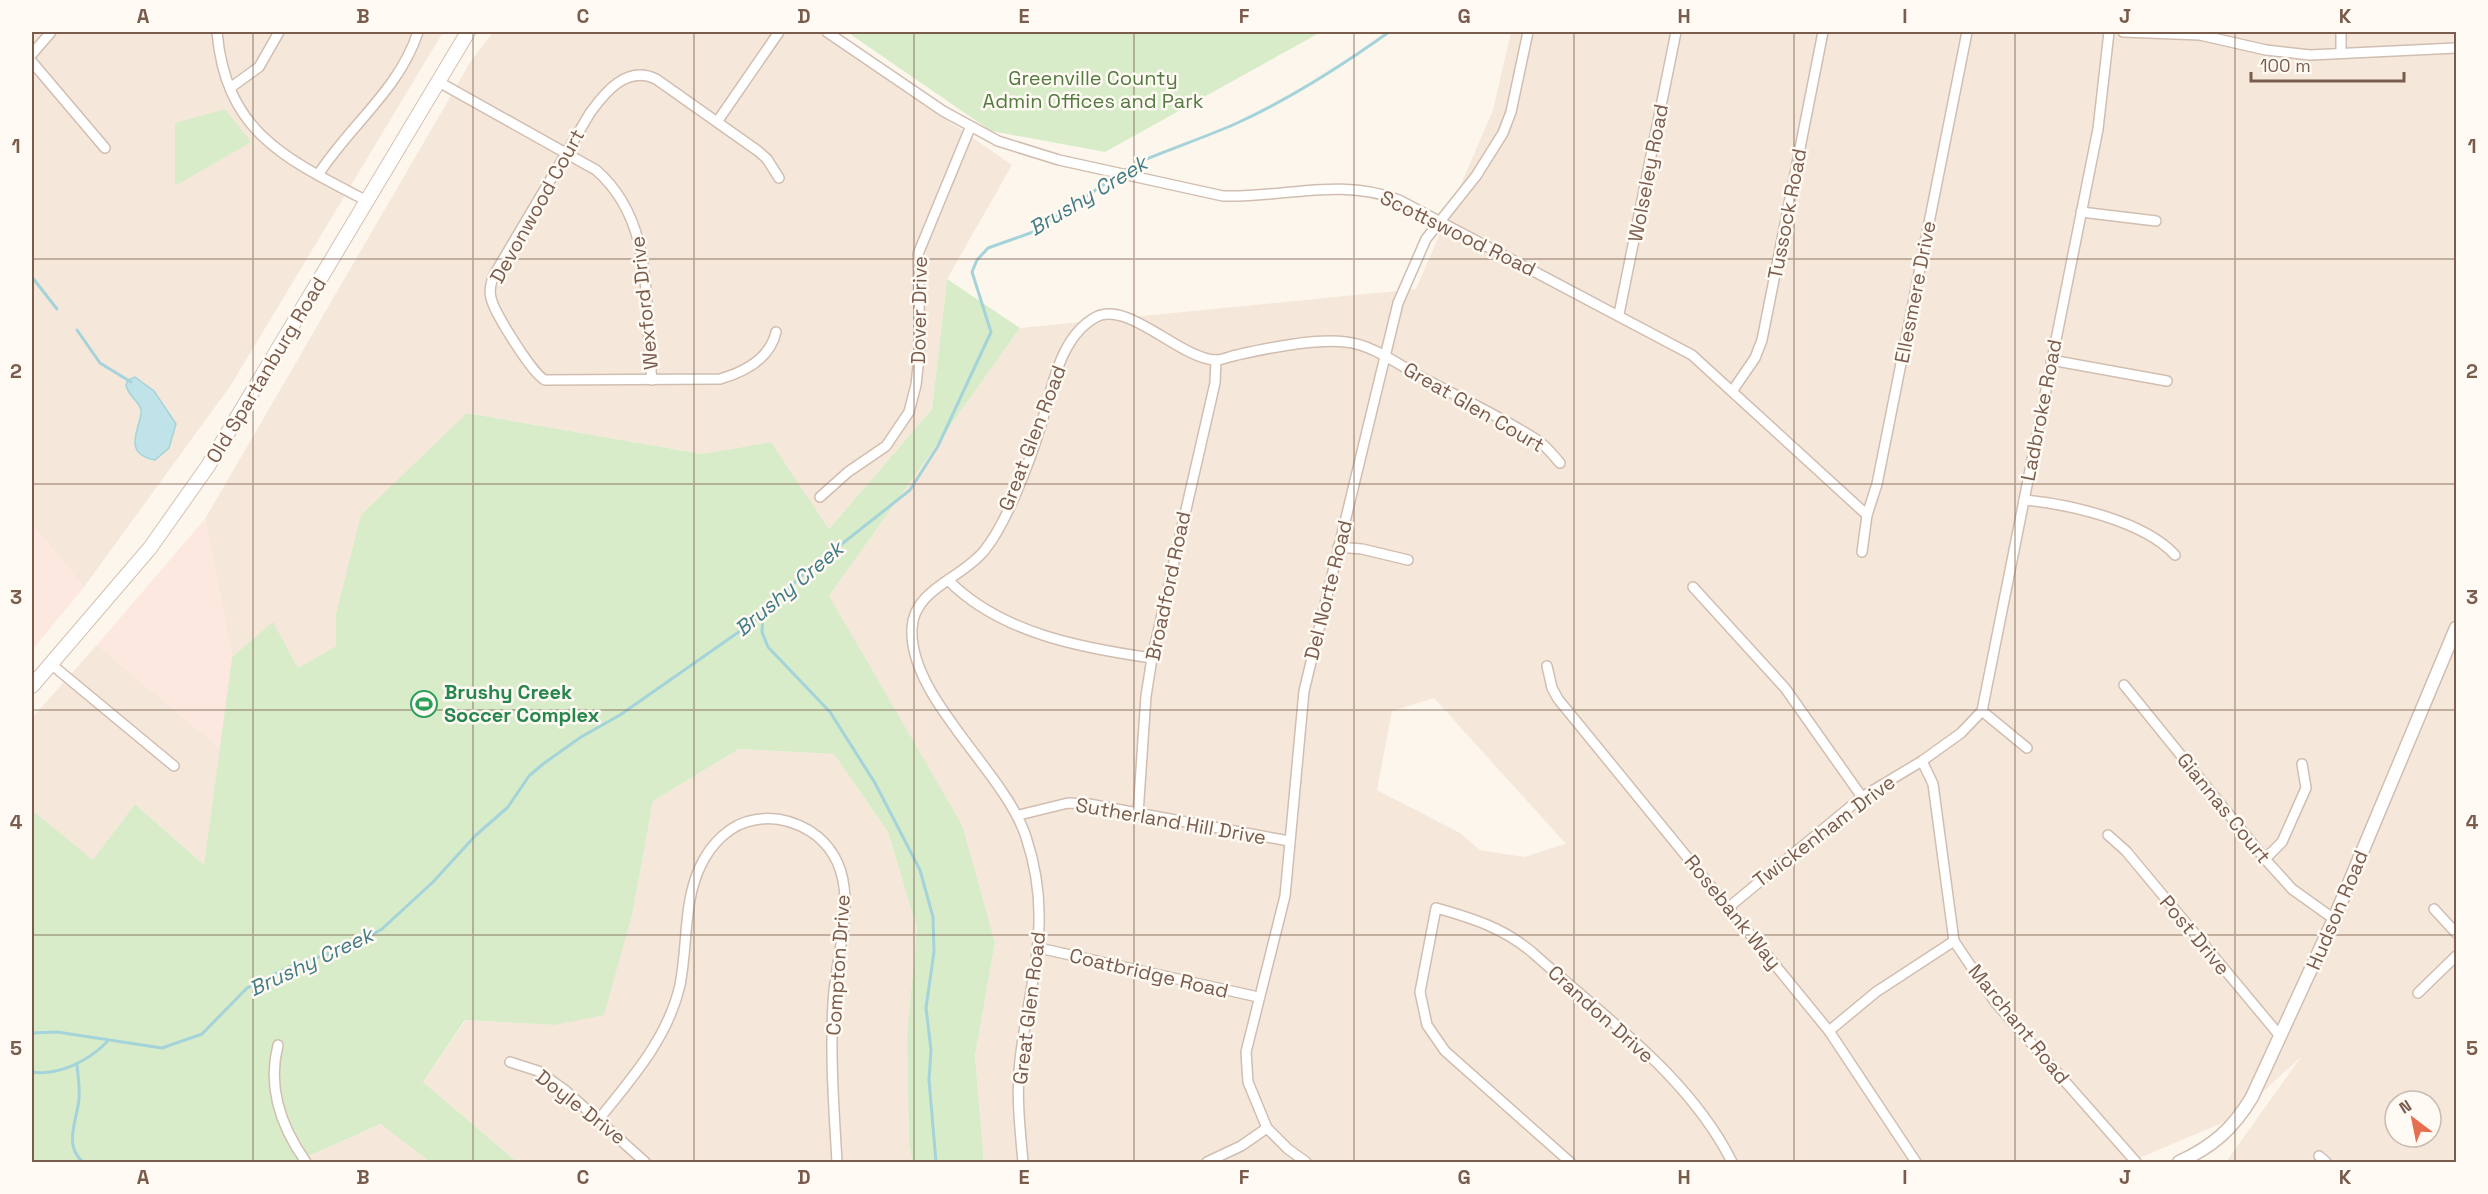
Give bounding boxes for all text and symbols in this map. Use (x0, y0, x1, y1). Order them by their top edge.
text: A (137, 3, 150, 29)
text: B (356, 3, 370, 29)
text: C (577, 3, 590, 29)
text: D (797, 3, 811, 29)
text: E (1018, 3, 1030, 29)
text: F (1239, 3, 1250, 29)
text: G (1457, 3, 1471, 29)
text: H (1677, 3, 1691, 29)
text: I (1902, 3, 1908, 29)
text: J (2119, 3, 2131, 29)
text: K (2339, 3, 2352, 29)
scale bar (2251, 45, 2404, 83)
text: 100 m (2260, 54, 2311, 77)
park label: Greenville County Admin Offices and Park (983, 65, 1204, 114)
street label: Wolseley Road (1622, 102, 1674, 244)
street label: Devonwood Court (484, 124, 590, 288)
text: 1 (11, 133, 21, 159)
text: 1 (2467, 133, 2477, 159)
street label: Tussock Road (1762, 146, 1812, 282)
water label: Brushy Creek (1023, 148, 1154, 242)
street label: Scottswood Road (1376, 184, 1540, 282)
street label: Ellesmere Drive (1888, 219, 1942, 365)
street label: Wexford Drive (624, 235, 664, 371)
street label: Dover Drive (905, 256, 933, 364)
street label: Old Spartanburg Road (200, 272, 332, 468)
street label: Ladbroke Road (2015, 337, 2067, 483)
street label: Great Glen Court (1399, 356, 1549, 458)
text: 2 (10, 358, 22, 384)
text: 2 (2466, 358, 2478, 384)
street label: Great Glen Road (992, 362, 1072, 514)
street label: Broadford Road (1139, 509, 1197, 663)
street label: Del Norte Road (1298, 517, 1358, 663)
water label: Brushy Creek (729, 534, 851, 642)
text: 3 (10, 584, 22, 610)
text: 3 (2466, 584, 2478, 610)
place label: Brushy Creek Soccer Complex (444, 679, 600, 728)
sports icon: Brushy Creek Soccer Complex (409, 689, 439, 719)
street label: Giannas Court (2171, 747, 2277, 869)
street label: Twickenham Drive (1748, 769, 1900, 893)
street label: Sutherland Hill Drive (1074, 791, 1268, 851)
text: 4 (10, 809, 23, 835)
text: 4 (2466, 809, 2479, 835)
street label: Hudson Road (2300, 846, 2374, 974)
street label: Rosebank Way (1679, 849, 1787, 975)
street label: Post Drive (2154, 890, 2236, 980)
street label: Compton Drive (820, 894, 856, 1036)
water label: Brushy Creek (244, 920, 380, 1002)
street label: Great Glen Road (1007, 930, 1051, 1086)
street label: Coatbridge Road (1067, 942, 1231, 1004)
street label: Crandon Drive (1542, 959, 1660, 1069)
street label: Marchant Road (1963, 959, 2075, 1089)
text: 5 (10, 1035, 22, 1061)
text: 5 (2466, 1035, 2478, 1061)
street label: Doyle Drive (531, 1064, 631, 1150)
north arrow (2383, 1089, 2443, 1149)
text: N (2395, 1095, 2415, 1118)
text: A (137, 1164, 150, 1190)
text: B (356, 1164, 370, 1190)
text: C (577, 1164, 590, 1190)
text: D (797, 1164, 811, 1190)
text: E (1018, 1164, 1030, 1190)
text: F (1239, 1164, 1250, 1190)
text: G (1457, 1164, 1471, 1190)
text: H (1677, 1164, 1691, 1190)
text: I (1902, 1164, 1908, 1190)
text: J (2119, 1164, 2131, 1190)
text: K (2339, 1164, 2352, 1190)

